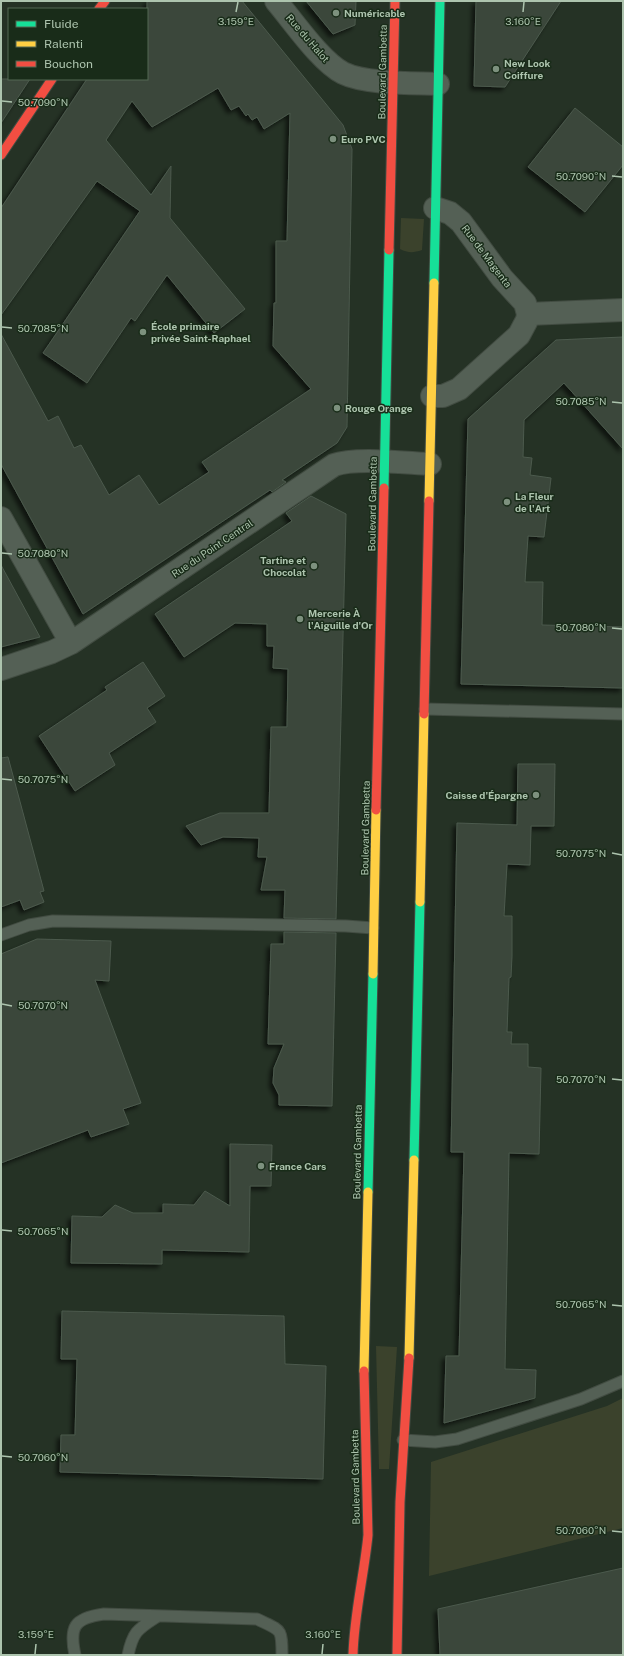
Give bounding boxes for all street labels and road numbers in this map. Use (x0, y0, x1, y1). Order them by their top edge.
street label: Rue du Halot (284, 11, 332, 65)
street label: Boulevard Gambetta (375, 24, 389, 120)
street label: Rue de Magenta (460, 222, 514, 290)
street label: Boulevard Gambetta (365, 456, 379, 552)
street label: Rue du Point Central (169, 516, 255, 580)
street label: Boulevard Gambetta (358, 780, 372, 876)
street label: Boulevard Gambetta (350, 1104, 364, 1200)
street label: Boulevard Gambetta (348, 1429, 362, 1525)

